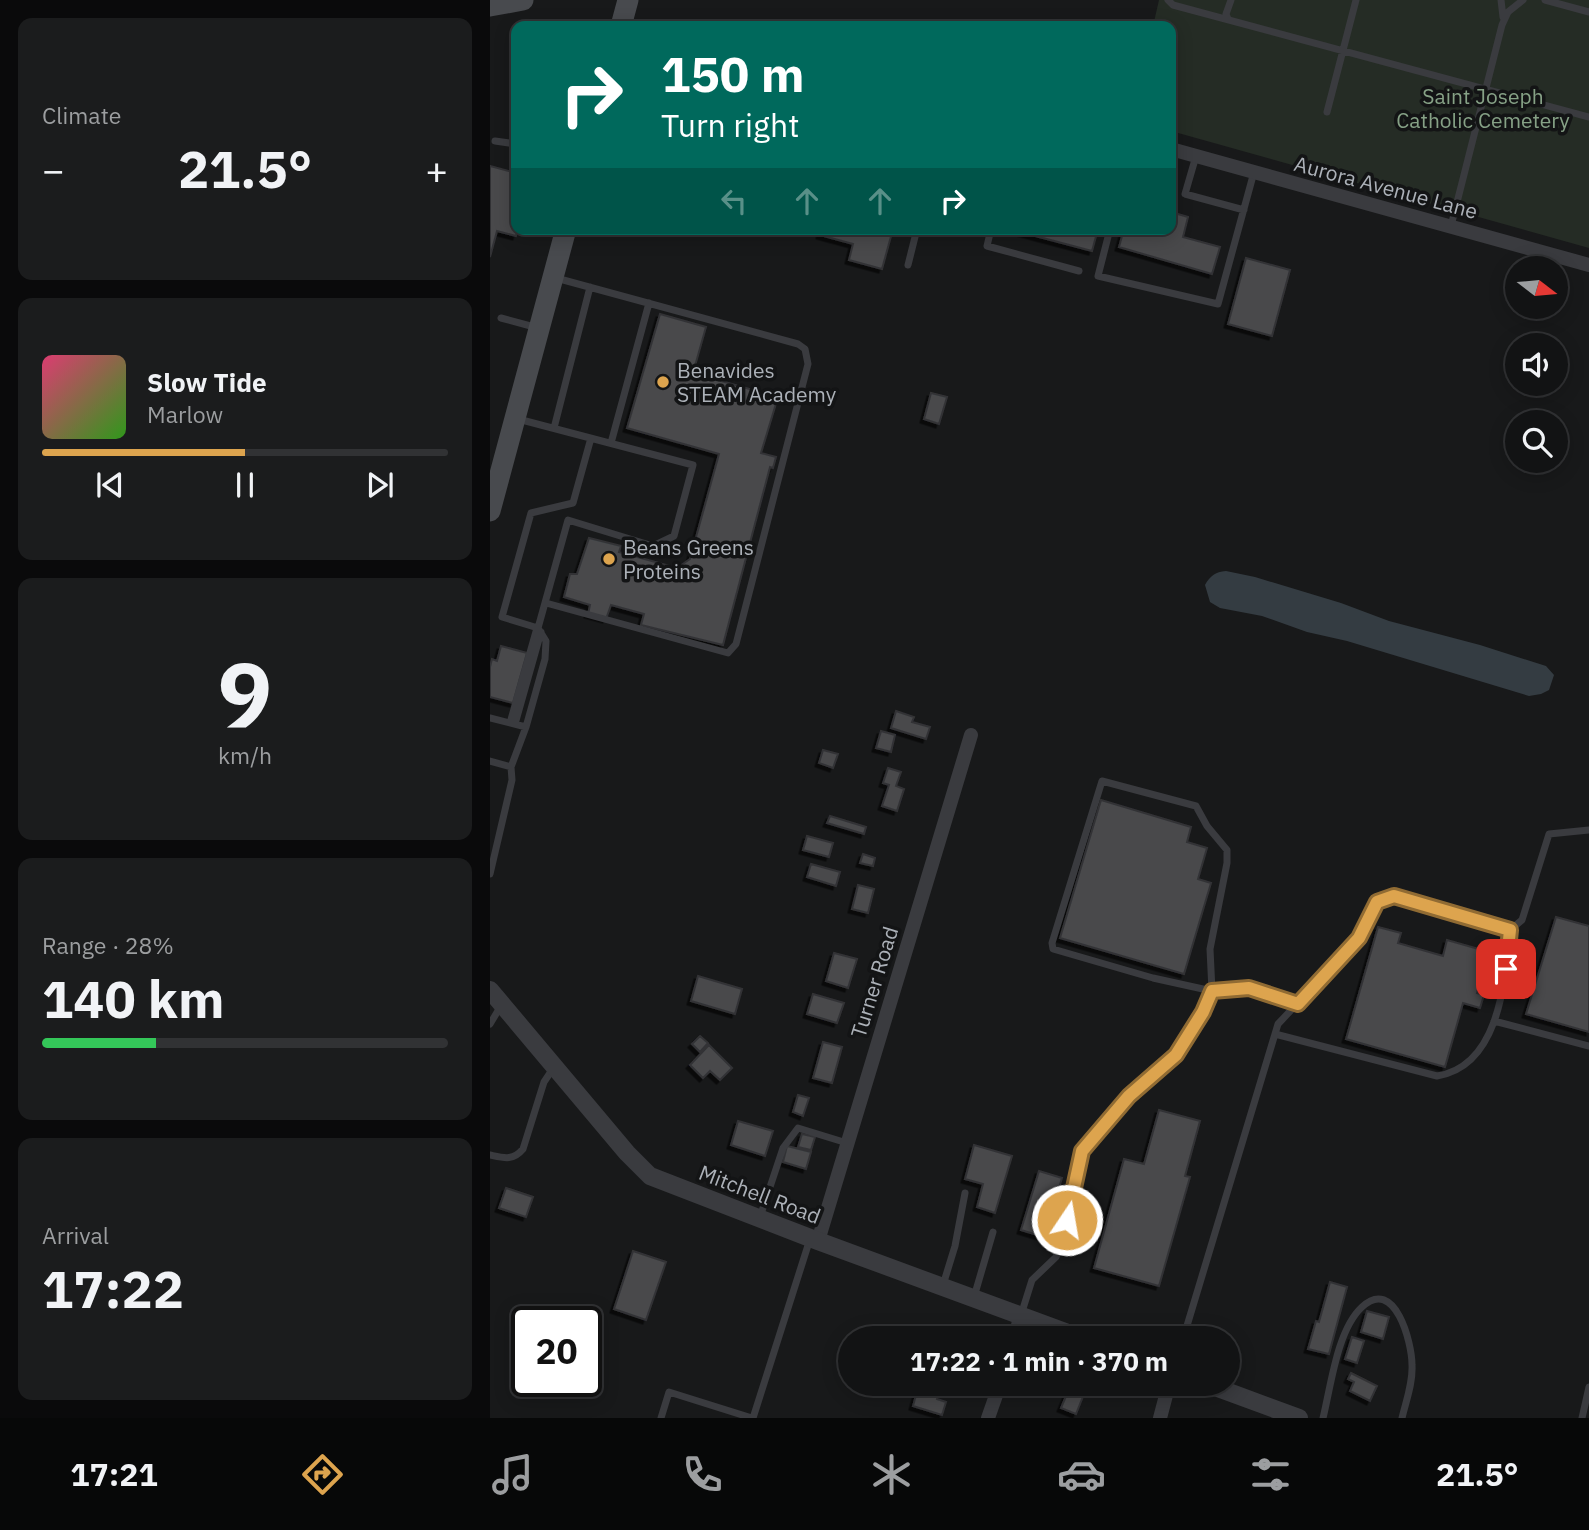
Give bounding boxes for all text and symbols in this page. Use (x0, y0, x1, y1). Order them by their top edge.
text: 150 m (661, 42, 805, 105)
icon: right (546, 49, 637, 140)
park label: Saint Joseph Catholic Cemetery (1396, 82, 1570, 134)
text: Climate (42, 100, 121, 130)
text: Turn right (661, 104, 799, 146)
text: 21.5° (178, 135, 312, 202)
text: − (42, 145, 65, 194)
text: + (425, 145, 448, 194)
street label: Aurora Avenue Lane (1291, 149, 1481, 225)
icon: left (715, 182, 753, 220)
icon: ahead (788, 182, 826, 220)
icon: ahead (861, 182, 899, 220)
icon: right (934, 182, 972, 220)
north arrow (1505, 256, 1568, 318)
map controls (1505, 256, 1568, 473)
button: sound (1505, 333, 1568, 396)
place label: Benavides STEAM Academy (677, 356, 837, 408)
text: Slow Tide (147, 365, 267, 399)
marker: Benavides STEAM Academy (655, 374, 671, 390)
text: Marlow (147, 399, 223, 429)
button: search (1505, 410, 1568, 473)
icon: previous (91, 466, 129, 504)
icon: pause (226, 466, 264, 504)
icon: next (361, 466, 399, 504)
place label: Beans Greens Proteins (623, 533, 754, 585)
marker: Beans Greens Proteins (601, 551, 617, 567)
text: 9 (218, 635, 272, 753)
text: km/h (218, 740, 272, 770)
street label: Turner Road (844, 923, 904, 1041)
text: Range · 28% (42, 930, 174, 960)
pin (1476, 939, 1536, 999)
icon: arrive (1487, 950, 1525, 988)
text: 140 km (42, 965, 224, 1032)
street label: Mitchell Road (695, 1158, 825, 1230)
position arrow (1030, 1183, 1104, 1257)
text: Arrival (42, 1220, 109, 1250)
text: 17:22 (42, 1255, 184, 1322)
speed limit sign: 20 (511, 1306, 602, 1397)
text: 17:22 · 1 min · 370 m (910, 1344, 1168, 1378)
icon: directions (298, 1450, 347, 1499)
icon: music (488, 1450, 537, 1499)
icon: phone (678, 1450, 727, 1499)
icon: climate (867, 1450, 916, 1499)
icon: car (1057, 1450, 1106, 1499)
icon: filters (1246, 1450, 1295, 1499)
text: 17:21 (70, 1453, 158, 1495)
text: 21.5° (1436, 1453, 1519, 1495)

